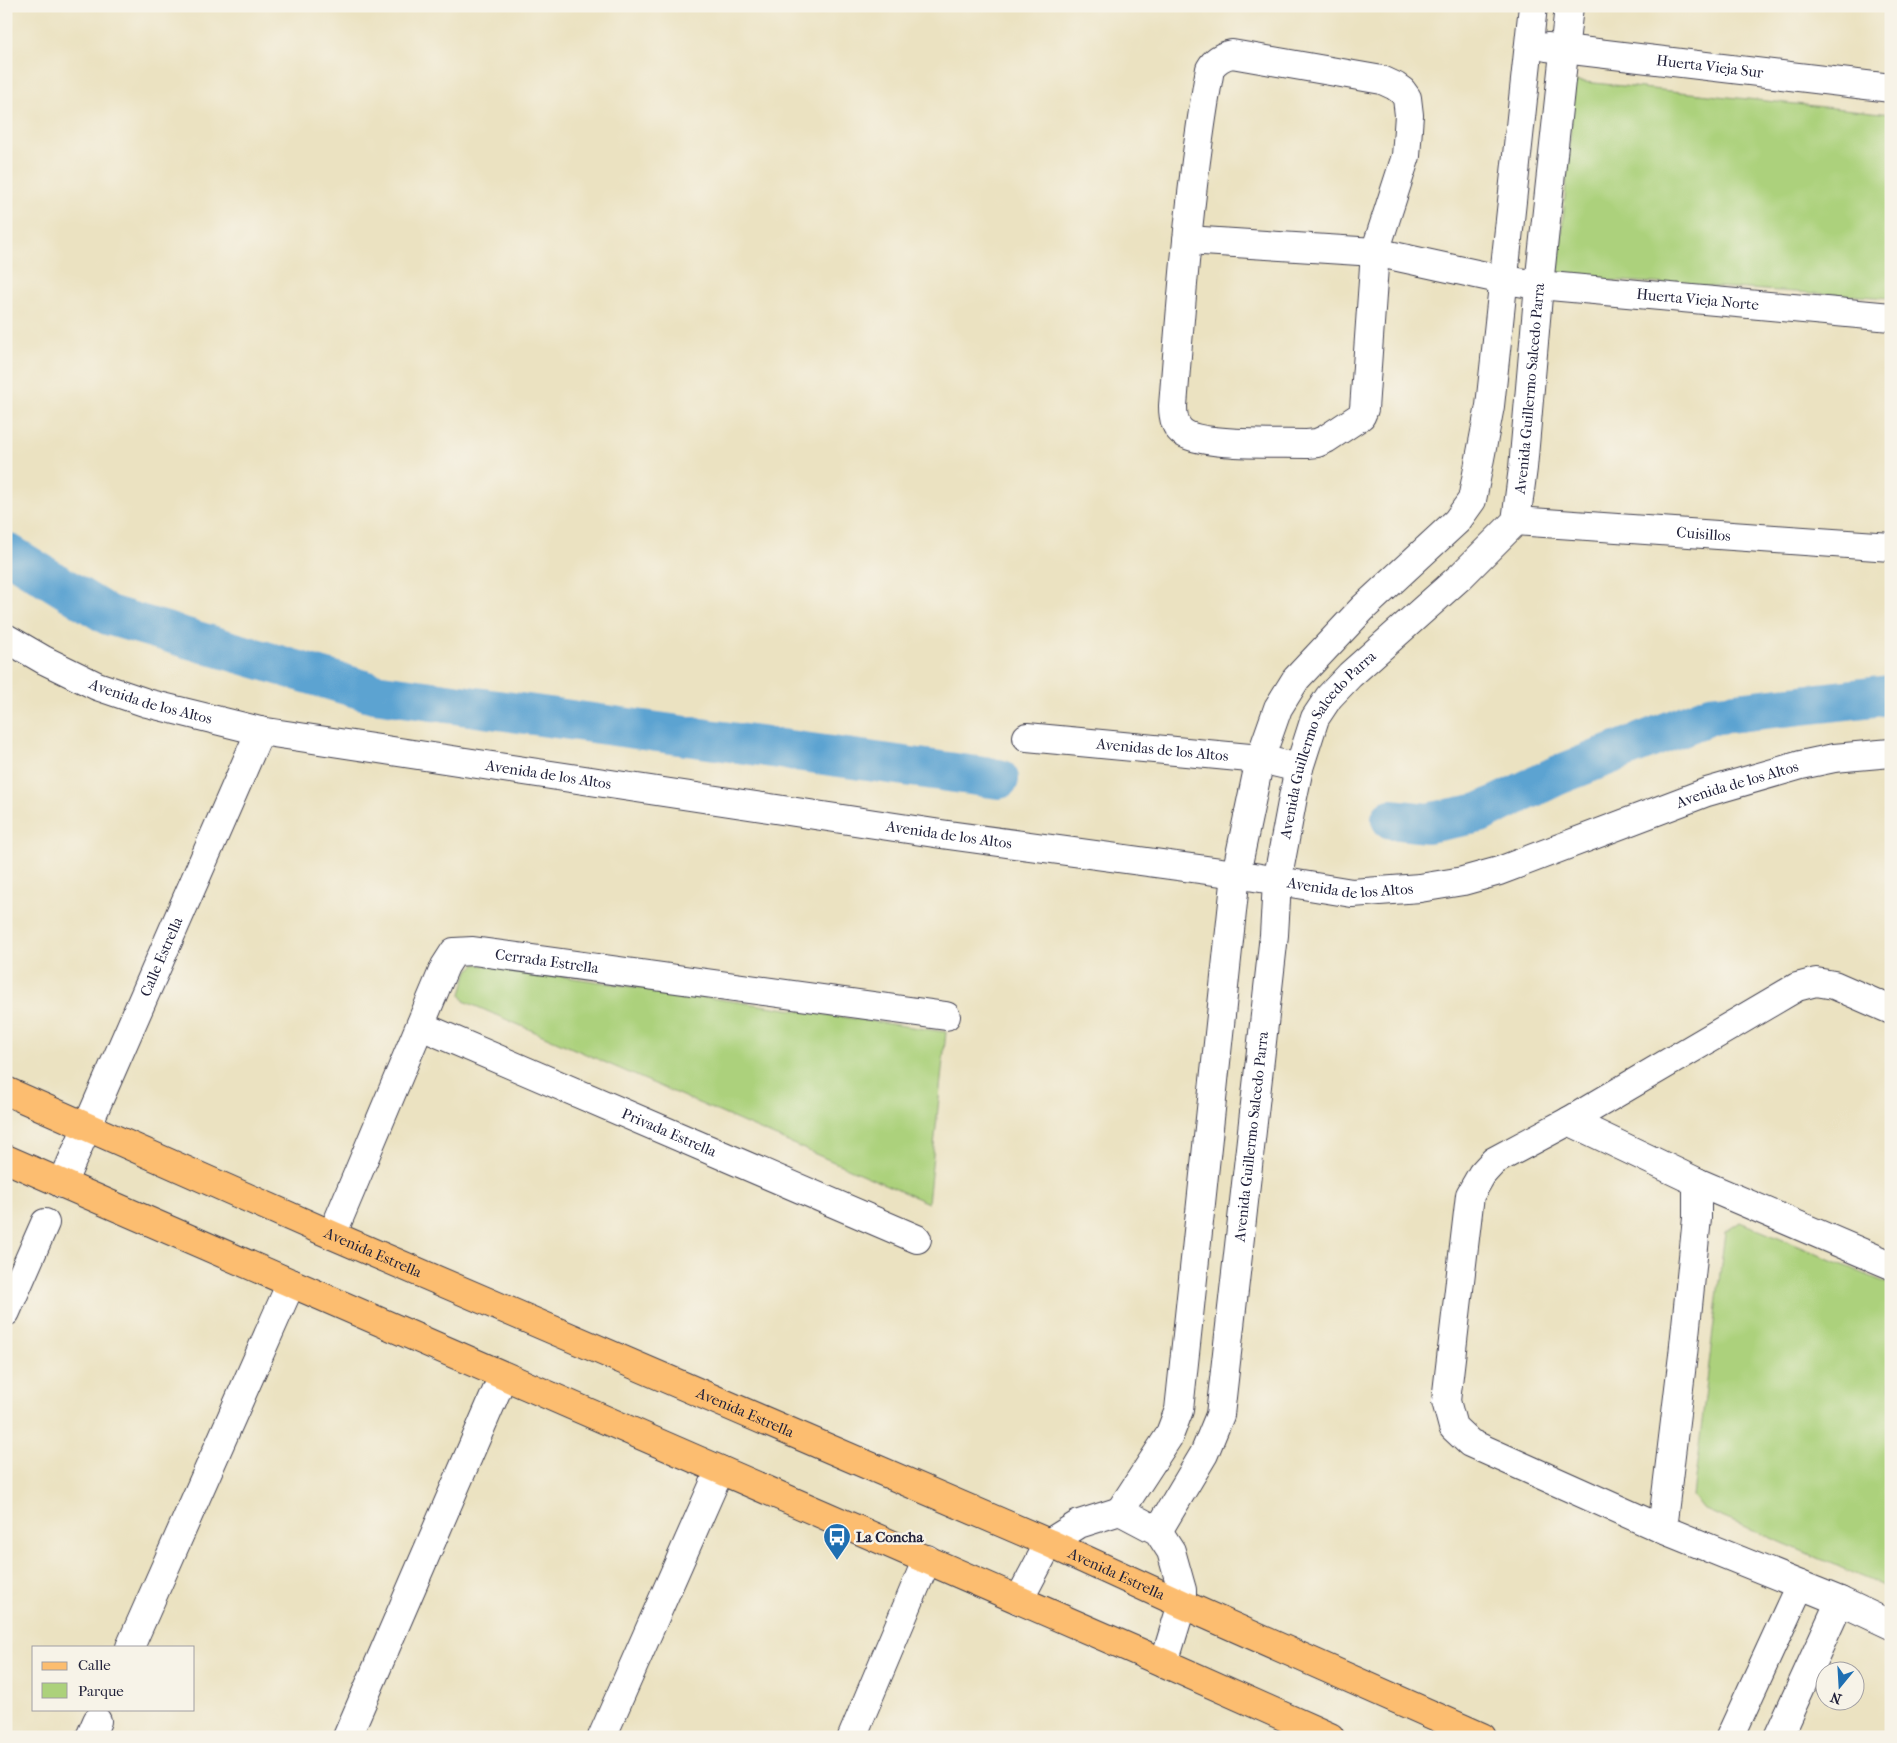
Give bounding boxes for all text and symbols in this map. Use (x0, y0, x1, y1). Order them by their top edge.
street label: Huerta Vieja Sur (1655, 51, 1765, 82)
street label: Avenida Guillermo Salcedo Parra (1511, 281, 1548, 496)
street label: Huerta Vieja Norte (1636, 285, 1760, 314)
street label: Cuisillos (1676, 523, 1732, 545)
street label: Avenida Guillermo Salcedo Parra (1276, 647, 1380, 841)
street label: Avenida de los Altos (85, 674, 214, 728)
street label: Avenidas de los Altos (1095, 734, 1230, 765)
street label: Avenida de los Altos (483, 756, 613, 793)
street label: Avenida de los Altos (1673, 757, 1801, 812)
street label: Avenida de los Altos (884, 817, 1014, 853)
street label: Avenida de los Altos (1285, 873, 1414, 902)
street label: Calle Estrella (136, 913, 187, 999)
street label: Cerrada Estrella (494, 945, 601, 977)
street label: Avenida Guillermo Salcedo Parra (1230, 1029, 1272, 1244)
street label: Privada Estrella (619, 1104, 720, 1161)
street label: Avenida Estrella (321, 1223, 425, 1282)
street label: Avenida Estrella (693, 1383, 798, 1442)
bus stop icon: La Concha (822, 1522, 852, 1561)
place label: La Concha (856, 1528, 924, 1546)
street label: Avenida Estrella (1064, 1544, 1169, 1604)
legend (32, 1646, 195, 1710)
text: Calle (78, 1656, 111, 1674)
north arrow (1814, 1660, 1864, 1710)
text: Parque (78, 1682, 124, 1700)
text: N (1828, 1688, 1844, 1708)

